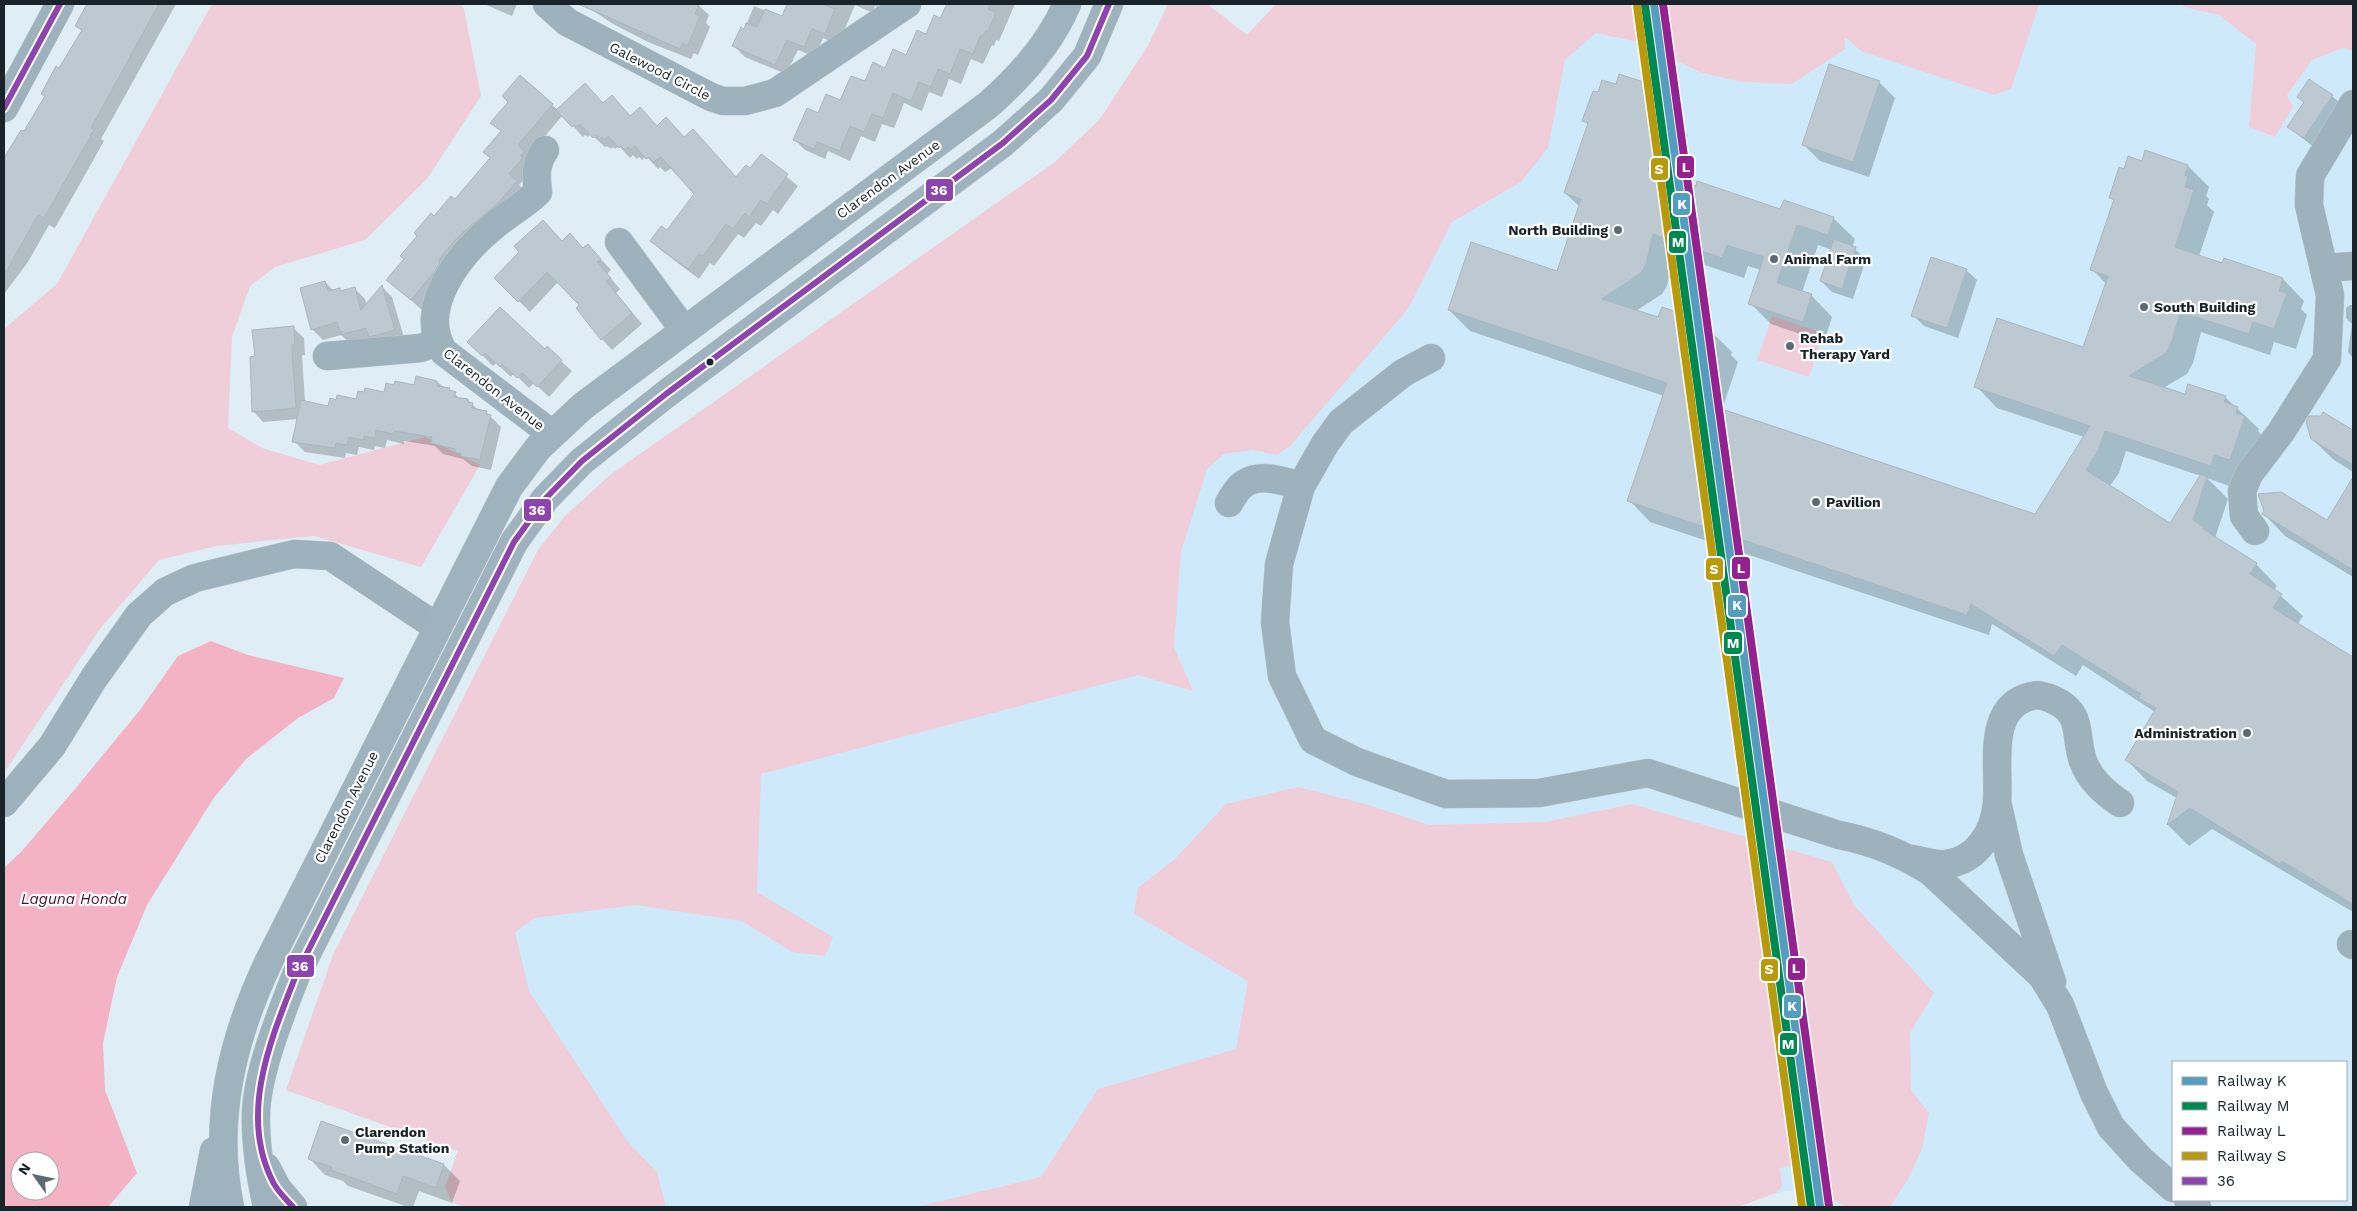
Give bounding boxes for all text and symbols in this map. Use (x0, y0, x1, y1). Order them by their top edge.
street label: Galewood Circle (607, 39, 713, 103)
street label: Clarendon Avenue (833, 136, 943, 222)
line badge: L (1676, 155, 1695, 179)
line badge: S (1650, 157, 1669, 181)
text: L (1682, 159, 1691, 175)
text: S (1654, 161, 1664, 177)
line badge: 36 (925, 178, 954, 202)
text: 36 (931, 182, 948, 198)
line badge: K (1672, 192, 1691, 216)
text: K (1677, 196, 1687, 212)
place label: North Building (1508, 222, 1608, 238)
marker: North Building (1612, 224, 1624, 236)
line badge: M (1668, 230, 1687, 254)
text: M (1672, 234, 1684, 250)
place label: Animal Farm (1784, 251, 1871, 267)
marker: Animal Farm (1768, 253, 1780, 265)
place label: South Building (2154, 299, 2255, 315)
marker: South Building (2138, 301, 2150, 313)
place label: Rehab Therapy Yard (1800, 330, 1890, 362)
marker: Rehab Therapy Yard (1784, 340, 1796, 352)
street label: Clarendon Avenue (440, 345, 548, 433)
unlabelled marker (705, 357, 715, 367)
place label: Pavilion (1826, 494, 1881, 510)
marker: Pavilion (1810, 496, 1822, 508)
line badge: 36 (523, 498, 552, 522)
text: 36 (529, 502, 546, 518)
line badge: L (1731, 556, 1751, 580)
line badge: S (1705, 557, 1724, 581)
text: L (1737, 560, 1746, 576)
text: S (1709, 561, 1719, 577)
line badge: K (1727, 594, 1747, 618)
text: K (1732, 597, 1742, 613)
line badge: M (1723, 631, 1743, 655)
text: M (1727, 635, 1739, 651)
place label: Administration (2134, 725, 2237, 741)
marker: Administration (2241, 727, 2253, 739)
street label: Clarendon Avenue (311, 748, 381, 866)
water label: Laguna Honda (21, 890, 127, 908)
line badge: 36 (286, 954, 315, 978)
line badge: L (1787, 957, 1806, 981)
text: 36 (292, 958, 309, 974)
line badge: S (1760, 958, 1779, 982)
text: L (1792, 960, 1801, 976)
text: S (1764, 961, 1774, 977)
line badge: K (1783, 994, 1802, 1019)
text: K (1787, 998, 1797, 1014)
line badge: M (1779, 1032, 1798, 1056)
text: M (1782, 1036, 1794, 1052)
legend (2172, 1061, 2347, 1201)
text: Railway K (2217, 1072, 2287, 1090)
text: Railway M (2217, 1097, 2290, 1115)
text: Railway L (2217, 1122, 2286, 1140)
place label: Clarendon Pump Station (355, 1124, 449, 1156)
marker: Clarendon Pump Station (339, 1134, 351, 1146)
text: Railway S (2217, 1147, 2286, 1165)
north arrow (10, 1151, 60, 1201)
text: N (15, 1160, 34, 1178)
text: 36 (2217, 1172, 2235, 1190)

